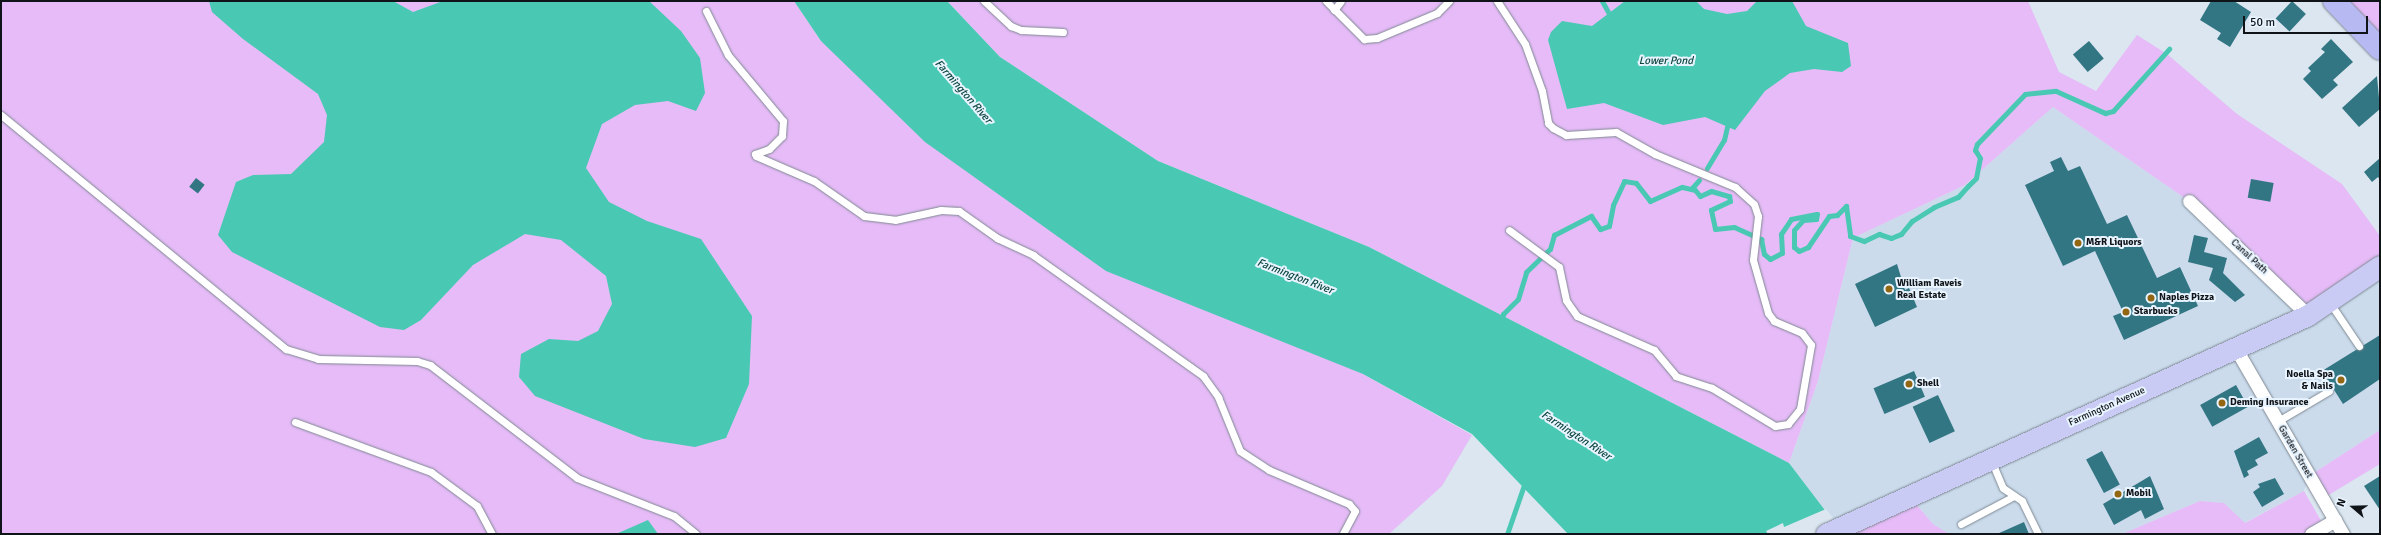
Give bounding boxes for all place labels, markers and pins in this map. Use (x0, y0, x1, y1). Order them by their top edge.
place label: M&R Liquors (2086, 237, 2142, 249)
marker: M&R Liquors (2073, 238, 2083, 248)
place label: William Raveis Real Estate (1897, 277, 1962, 300)
marker: William Raveis Real Estate (1884, 284, 1894, 294)
place label: Naples Pizza (2159, 292, 2214, 304)
marker: Naples Pizza (2146, 293, 2156, 303)
place label: Starbucks (2134, 306, 2178, 318)
marker: Starbucks (2121, 307, 2131, 317)
place label: Noella Spa & Nails (2286, 368, 2333, 392)
marker: Noella Spa & Nails (2336, 375, 2346, 385)
place label: Shell (1917, 378, 1939, 390)
marker: Shell (1904, 379, 1914, 389)
place label: Deming Insurance (2230, 397, 2308, 409)
marker: Deming Insurance (2217, 398, 2227, 408)
place label: Mobil (2126, 488, 2151, 500)
marker: Mobil (2113, 489, 2123, 499)

